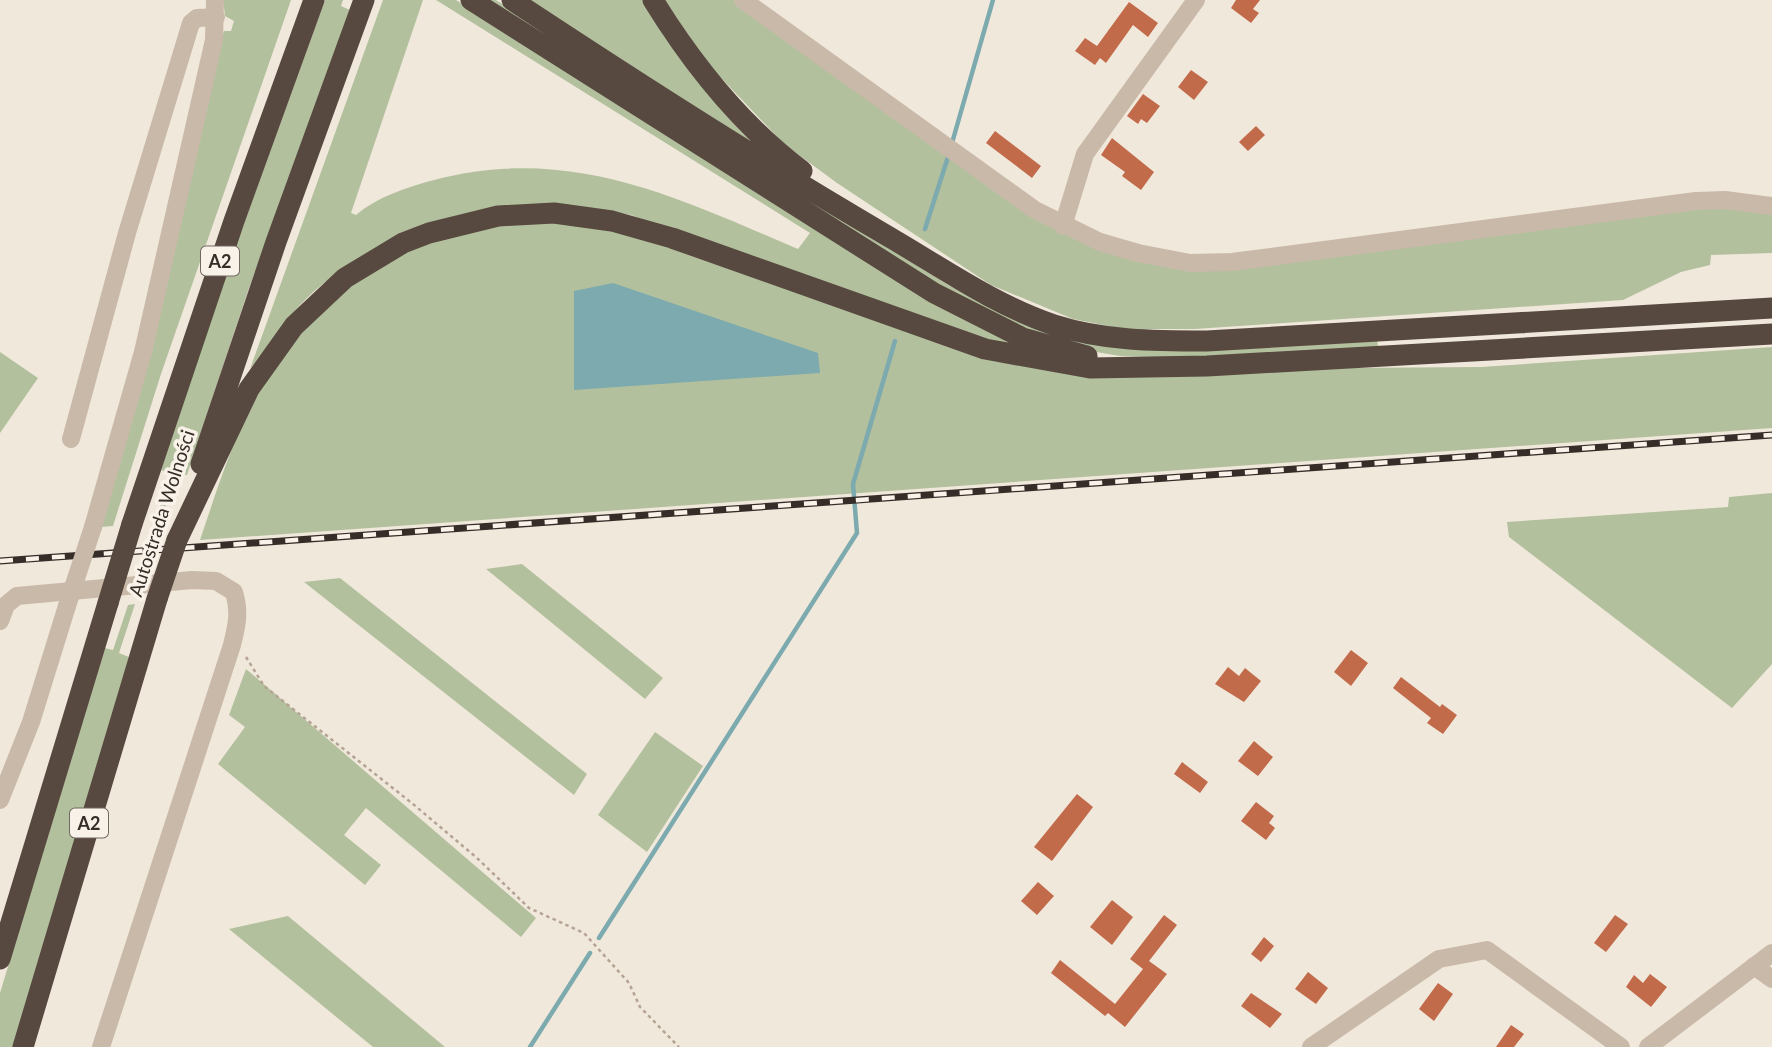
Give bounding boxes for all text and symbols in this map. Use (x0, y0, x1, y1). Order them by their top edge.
road number: A2 (201, 246, 239, 276)
street label: Autostrada Wolności (123, 427, 199, 599)
road number: A2 (70, 808, 108, 838)

